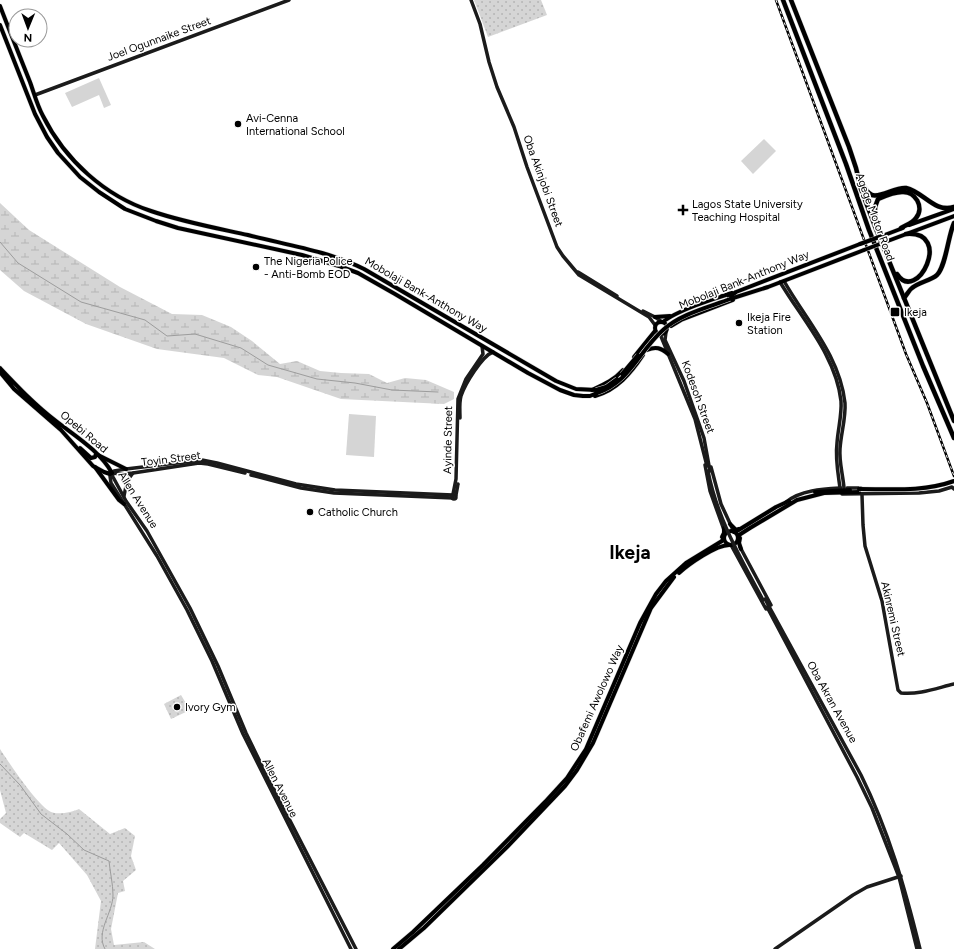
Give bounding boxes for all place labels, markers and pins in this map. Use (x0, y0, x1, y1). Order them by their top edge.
place label: Avi-Cenna International School (246, 112, 345, 138)
marker: Avi-Cenna International School (233, 119, 243, 129)
place label: Lagos State University Teaching Hospital (692, 198, 803, 224)
marker: Lagos State University Teaching Hospital (677, 204, 689, 216)
place label: The Nigeria Police - Anti-Bomb EOD (264, 255, 353, 281)
marker: The Nigeria Police - Anti-Bomb EOD (251, 262, 261, 272)
marker: Ikeja (889, 306, 901, 318)
place label: Ikeja (904, 306, 927, 319)
place label: Ikeja Fire Station (747, 311, 791, 337)
marker: Ikeja Fire Station (734, 318, 744, 328)
place label: Catholic Church (318, 506, 398, 519)
marker: Catholic Church (305, 507, 315, 517)
place label: Ivory Gym (185, 701, 236, 714)
marker: Ivory Gym (172, 702, 182, 712)

